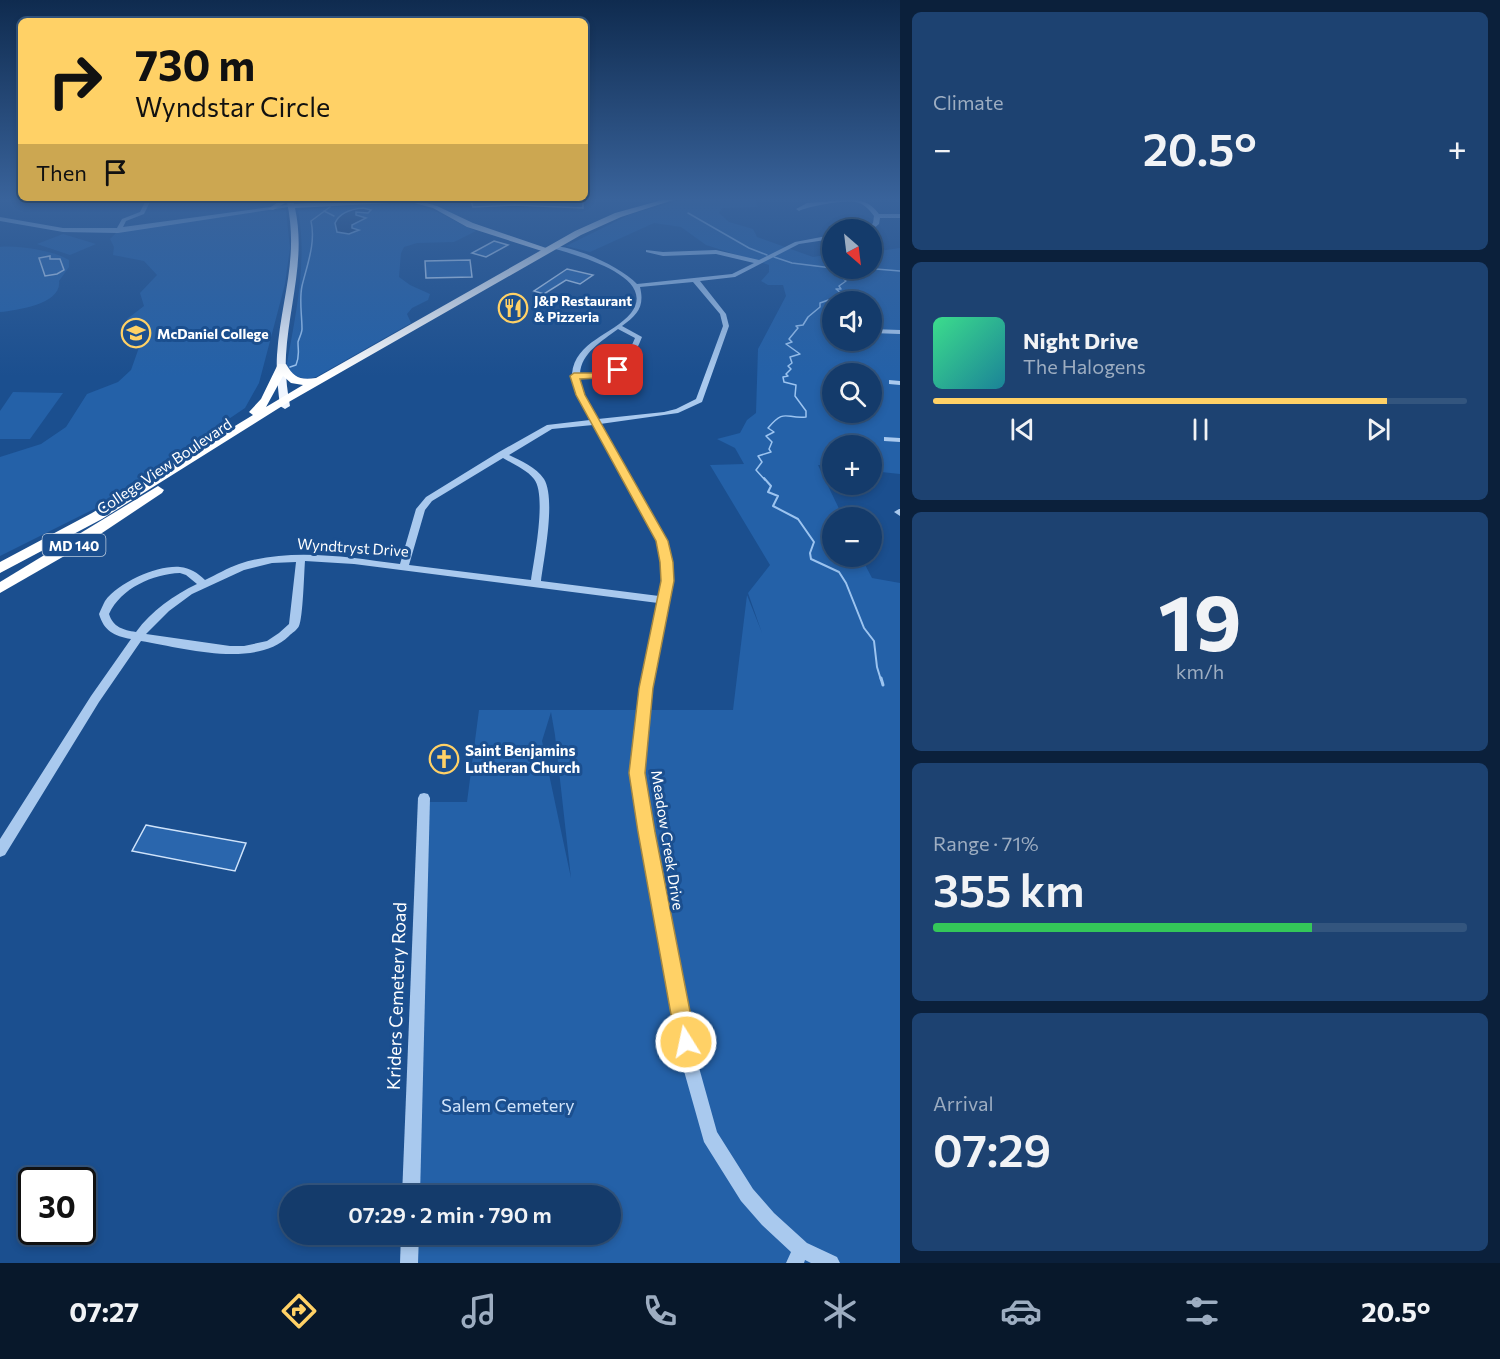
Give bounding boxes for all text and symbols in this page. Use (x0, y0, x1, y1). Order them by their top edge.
text: 730 m (135, 38, 255, 90)
icon: right (36, 42, 114, 120)
text: Wyndstar Circle (135, 90, 330, 123)
text: Climate (933, 90, 1003, 114)
text: 20.5° (1143, 120, 1257, 175)
text: − (933, 127, 952, 168)
text: + (1448, 127, 1467, 168)
icon: arrive (99, 156, 132, 189)
text: Then (36, 159, 87, 186)
north arrow (822, 219, 882, 279)
map controls (822, 219, 882, 567)
button: sound (822, 291, 882, 351)
restaurant icon: J&P Restaurant & Pizzeria (497, 292, 529, 324)
place label: J&P Restaurant & Pizzeria (534, 292, 632, 325)
school or university icon: McDaniel College (120, 317, 152, 349)
place label: McDaniel College (157, 325, 269, 342)
text: Night Drive (1023, 327, 1138, 354)
pin (592, 344, 643, 395)
icon: arrive (601, 353, 634, 386)
text: The Halogens (1023, 354, 1146, 378)
button: search (822, 363, 882, 423)
icon: previous (1006, 413, 1039, 446)
icon: pause (1184, 413, 1217, 446)
icon: next (1362, 413, 1395, 446)
street label: College View Boulevard (93, 414, 235, 518)
button: + (822, 435, 882, 495)
button: − (822, 507, 882, 567)
road number: MD 140 (42, 534, 106, 556)
street label: Wyndtryst Drive (297, 534, 409, 560)
text: 19 (1158, 572, 1242, 667)
text: km/h (1176, 659, 1224, 683)
place label: Saint Benjamins Lutheran Church (465, 741, 580, 776)
church icon: Saint Benjamins Lutheran Church (428, 743, 460, 775)
street label: Meadow Creek Drive (648, 769, 688, 911)
text: Range · 71% (933, 831, 1039, 855)
text: 355 km (933, 861, 1084, 916)
street label: Kriders Cemetery Road (382, 902, 410, 1090)
position arrow (654, 1010, 718, 1074)
text: Arrival (933, 1091, 994, 1115)
park label: Salem Cemetery (441, 1094, 575, 1116)
text: 07:29 (933, 1121, 1051, 1176)
speed limit sign: 30 (18, 1167, 96, 1245)
text: 07:29 · 2 min · 790 m (348, 1201, 552, 1228)
icon: directions (278, 1290, 320, 1332)
icon: music (458, 1290, 500, 1332)
icon: phone (639, 1290, 681, 1332)
icon: climate (819, 1290, 861, 1332)
icon: car (1000, 1290, 1042, 1332)
icon: filters (1181, 1290, 1223, 1332)
text: 07:27 (69, 1295, 139, 1328)
text: 20.5° (1361, 1295, 1431, 1328)

